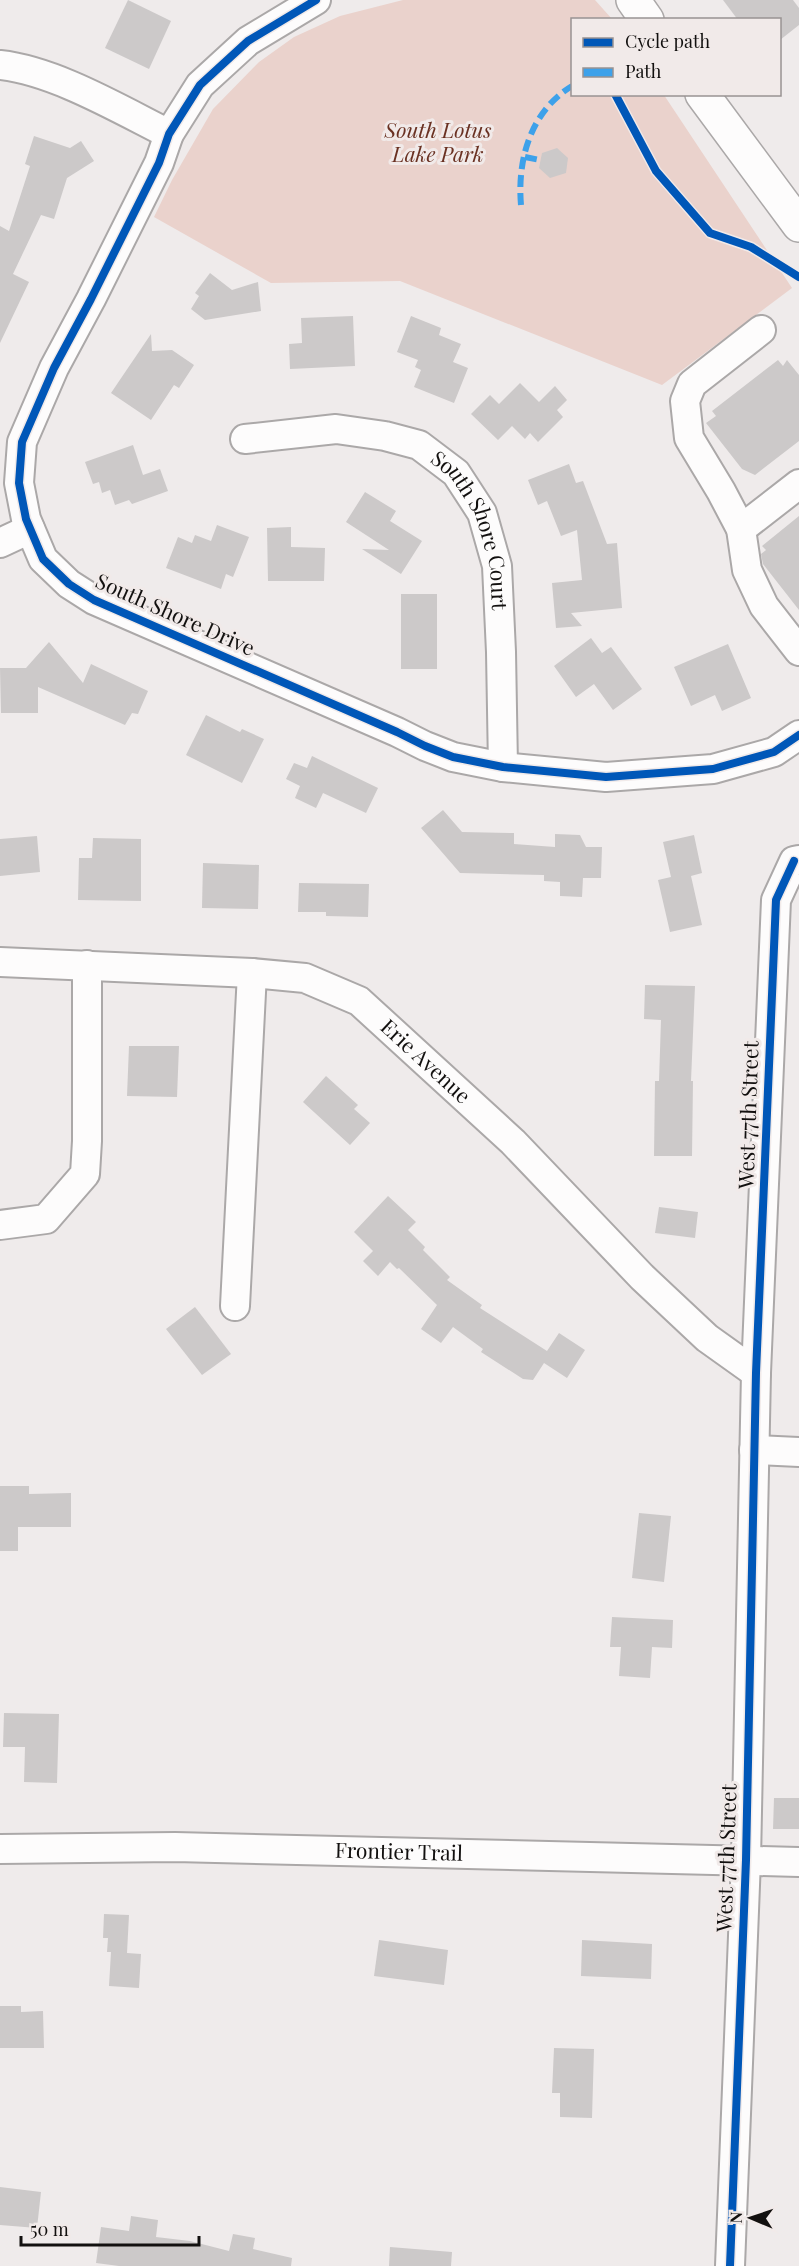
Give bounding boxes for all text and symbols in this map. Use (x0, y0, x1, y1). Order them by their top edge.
legend (571, 18, 781, 96)
text: Cycle path (625, 29, 710, 53)
text: Path (625, 59, 662, 83)
park label: South Lotus Lake Park (384, 115, 491, 167)
street label: South Shore Court (426, 443, 515, 611)
street label: South Shore Drive (92, 566, 260, 661)
street label: Erie Avenue (376, 1012, 478, 1109)
street label: West 77th Street (730, 1040, 764, 1191)
street label: West 77th Street (708, 1783, 742, 1934)
street label: Frontier Trail (335, 1835, 463, 1866)
north arrow (721, 2188, 781, 2248)
scale bar (21, 2209, 200, 2247)
text: N (725, 2211, 746, 2224)
text: 50 m (30, 2217, 69, 2241)

